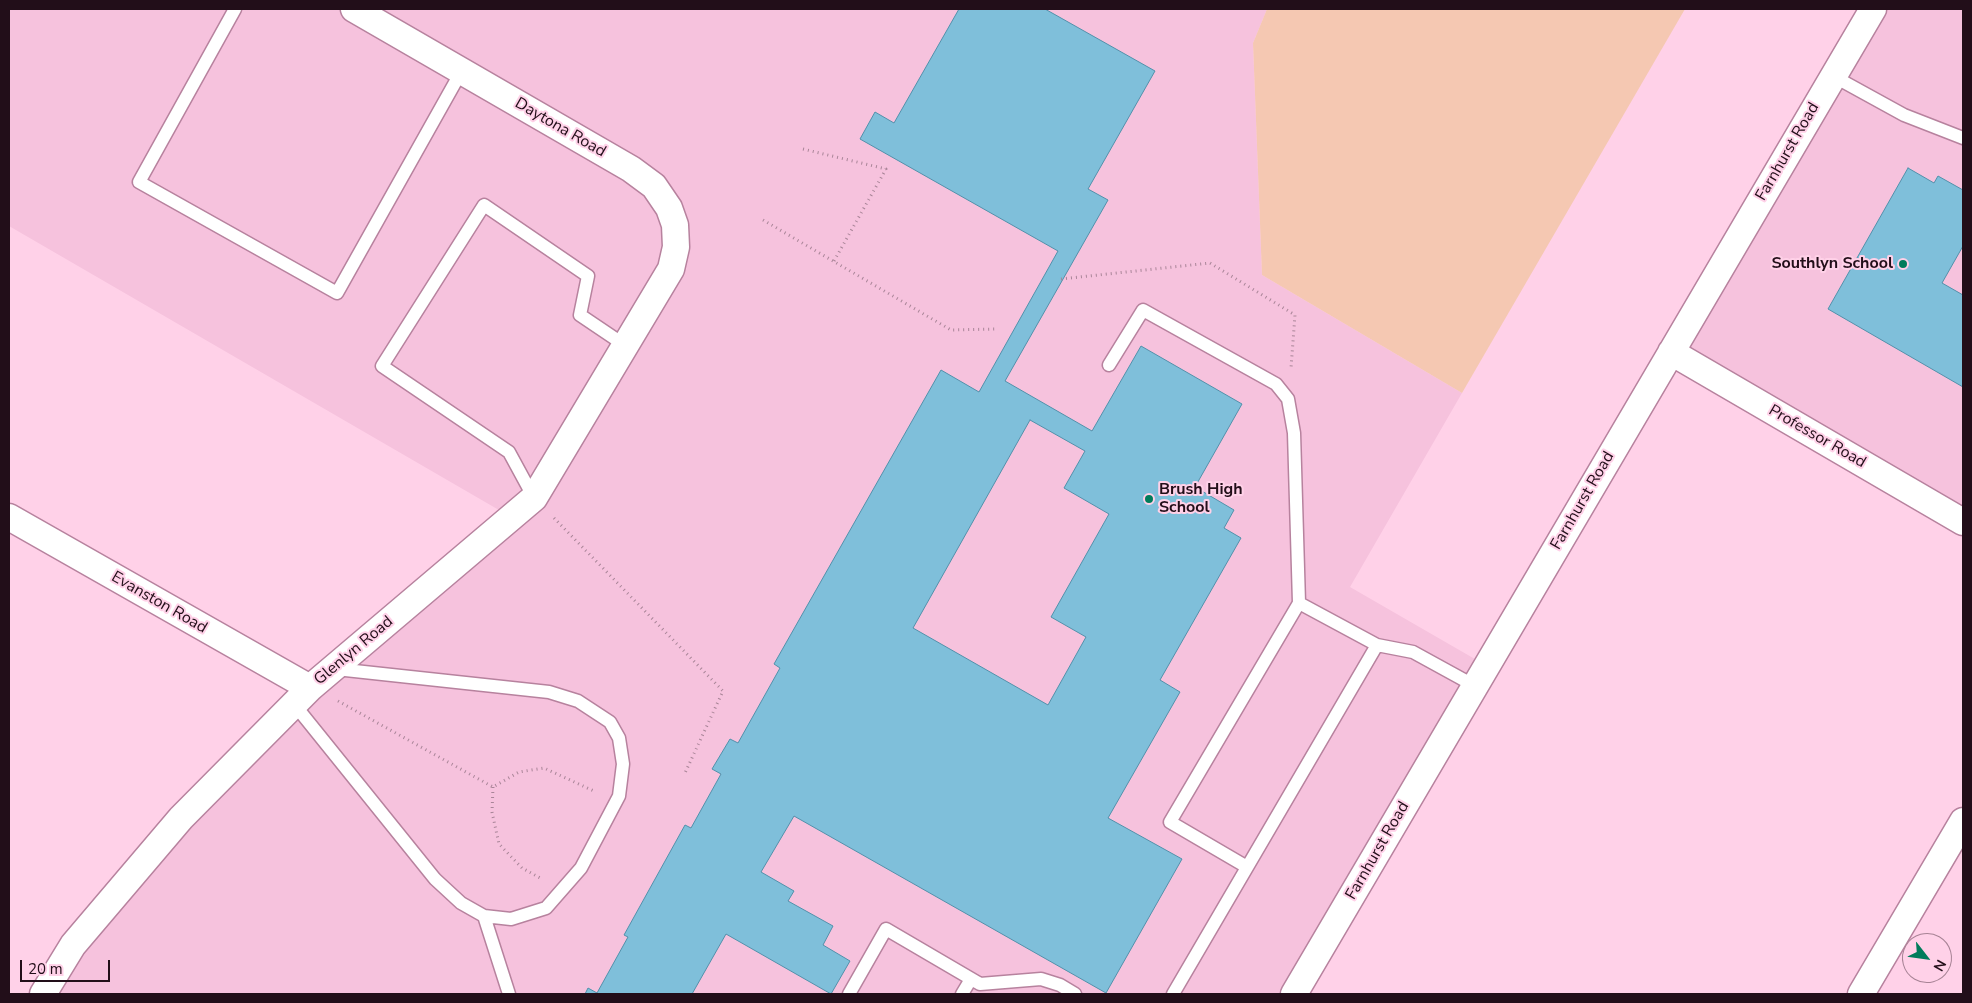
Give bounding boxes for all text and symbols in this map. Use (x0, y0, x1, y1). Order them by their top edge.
street label: Daytona Road (511, 94, 609, 162)
street label: Farnhurst Road (1752, 100, 1824, 204)
place label: Southlyn School (1771, 254, 1893, 274)
marker: Southlyn School (1897, 258, 1909, 270)
street label: Professor Road (1765, 401, 1869, 473)
street label: Farnhurst Road (1547, 449, 1619, 553)
place label: Brush High School (1159, 480, 1243, 518)
marker: Brush High School (1143, 493, 1155, 505)
street label: Evanston Road (108, 568, 210, 638)
street label: Glenlyn Road (311, 612, 397, 690)
street label: Farnhurst Road (1342, 799, 1414, 903)
north arrow (1902, 933, 1952, 983)
scale bar (22, 950, 112, 982)
text: N (1929, 956, 1950, 975)
text: 20 m (28, 959, 63, 979)

